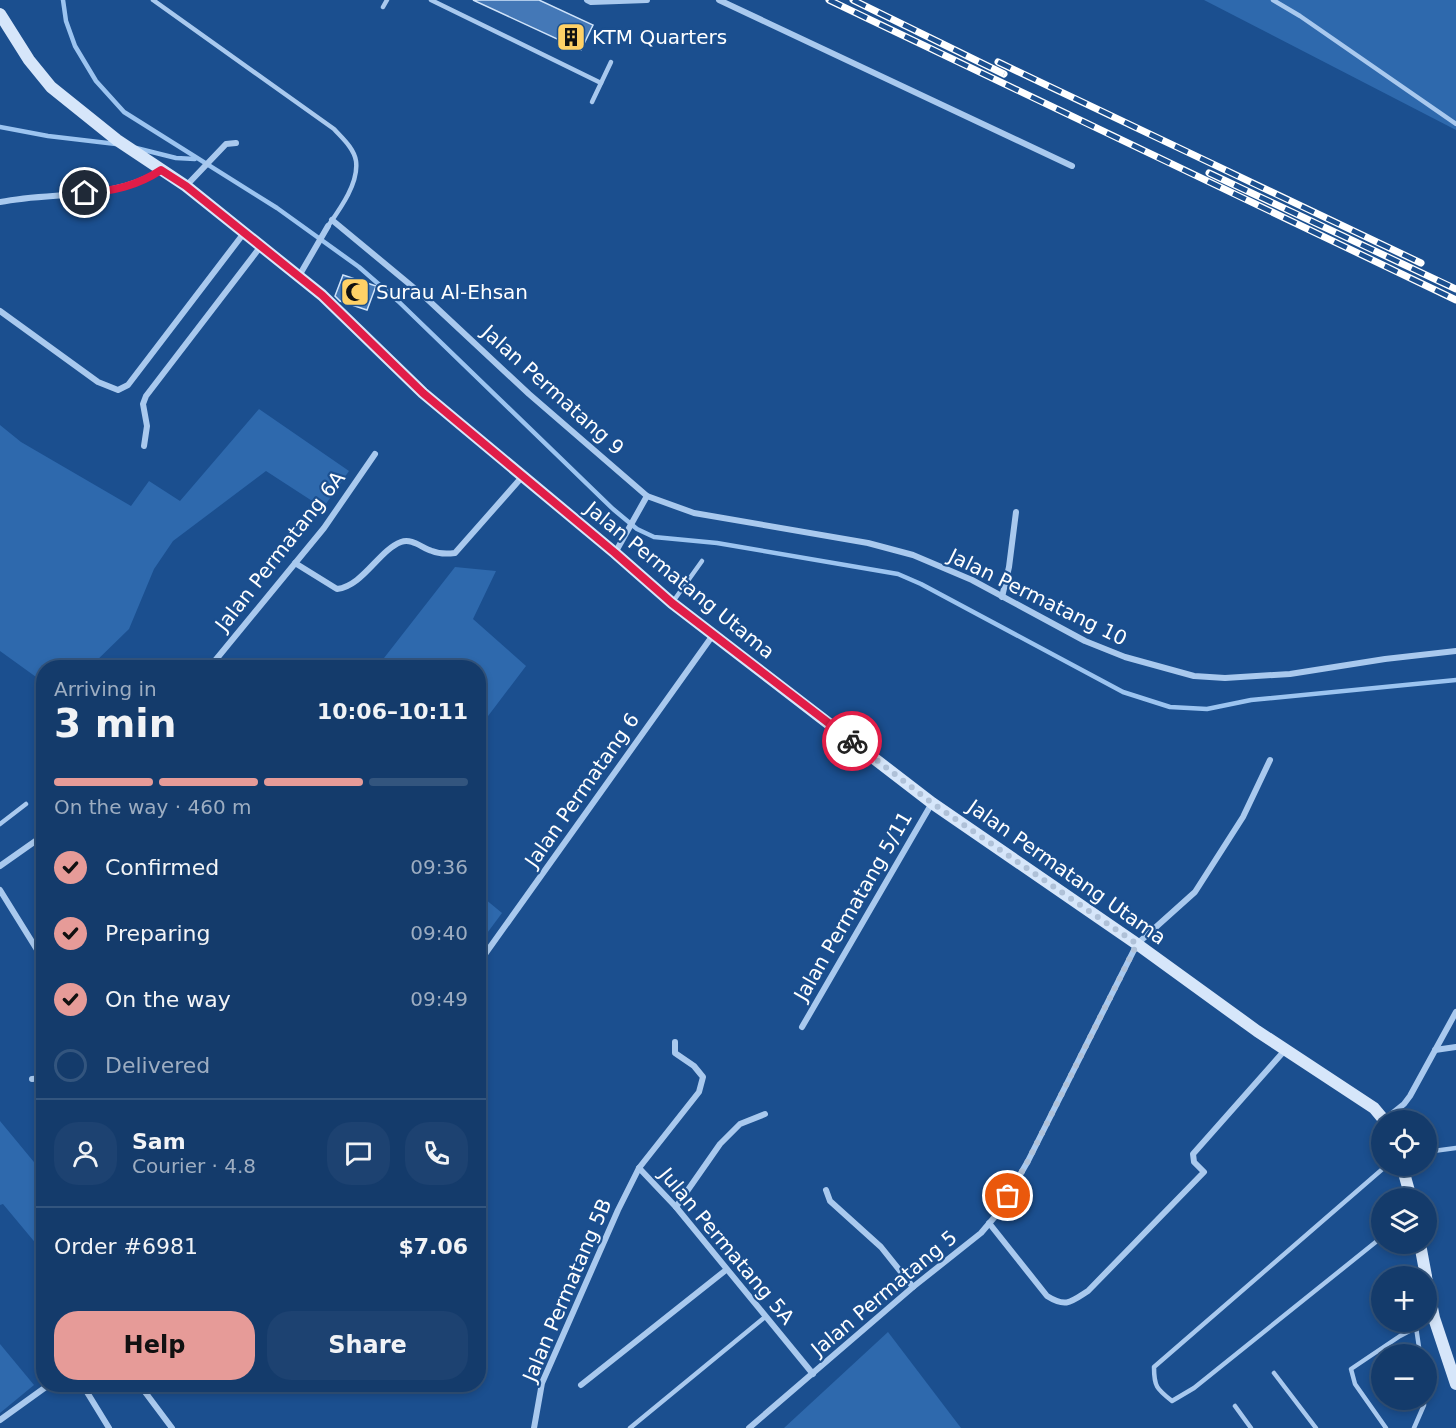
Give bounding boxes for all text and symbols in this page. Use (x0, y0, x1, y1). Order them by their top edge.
building icon: KTM Quarters (555, 21, 587, 53)
place label: KTM Quarters (592, 25, 727, 49)
pin (59, 167, 110, 218)
icon: home (68, 176, 101, 209)
mosque icon: Surau Al-Ehsan (339, 276, 371, 308)
place label: Surau Al-Ehsan (376, 280, 528, 304)
street label: Jalan Permatang 9 (476, 319, 629, 460)
street label: Jalan Permatang 6A (209, 466, 350, 637)
street label: Jalan Permatang Utama (579, 495, 779, 664)
street label: Jalan Permatang 10 (943, 542, 1131, 651)
text: Arriving in (54, 677, 157, 701)
text: 10:06–10:11 (317, 699, 468, 724)
text: 3 min (54, 701, 176, 746)
street label: Jalan Permatang 6 (519, 708, 644, 873)
courier (822, 711, 882, 771)
icon: bike (836, 725, 869, 758)
street label: Jalan Permatang Utama (962, 793, 1171, 950)
text: On the way · 460 m (54, 795, 252, 819)
street label: Jalan Permatang 5/11 (788, 807, 917, 1007)
icon: check (54, 851, 87, 884)
text: Confirmed (105, 855, 219, 880)
text: 09:36 (410, 855, 468, 879)
icon: check (54, 917, 87, 950)
text: Preparing (105, 921, 211, 946)
text: 09:40 (410, 921, 468, 945)
icon: check (54, 983, 87, 1016)
text: On the way (105, 987, 231, 1012)
text: 09:49 (410, 987, 468, 1011)
text: Delivered (105, 1053, 210, 1078)
map controls (1371, 1110, 1437, 1410)
button: locate (1371, 1110, 1437, 1176)
button: person (54, 1122, 117, 1185)
button: chat (327, 1122, 390, 1185)
button: phone (405, 1122, 468, 1185)
text: Sam (132, 1129, 186, 1154)
text: Courier · 4.8 (132, 1154, 256, 1178)
street label: Julan Permatang 5A (653, 1161, 800, 1329)
pin (982, 1170, 1033, 1221)
icon: bag (991, 1179, 1024, 1212)
button: layers (1371, 1188, 1437, 1254)
street label: Jalan Permatang 5B (517, 1195, 616, 1387)
street label: Jalan Permatang 5 (805, 1225, 962, 1362)
text: Order #6981 (54, 1234, 198, 1259)
text: $7.06 (398, 1234, 468, 1259)
button: + (1371, 1266, 1437, 1332)
button: Help (54, 1311, 255, 1380)
button: Share (267, 1311, 468, 1380)
button: − (1371, 1344, 1437, 1410)

